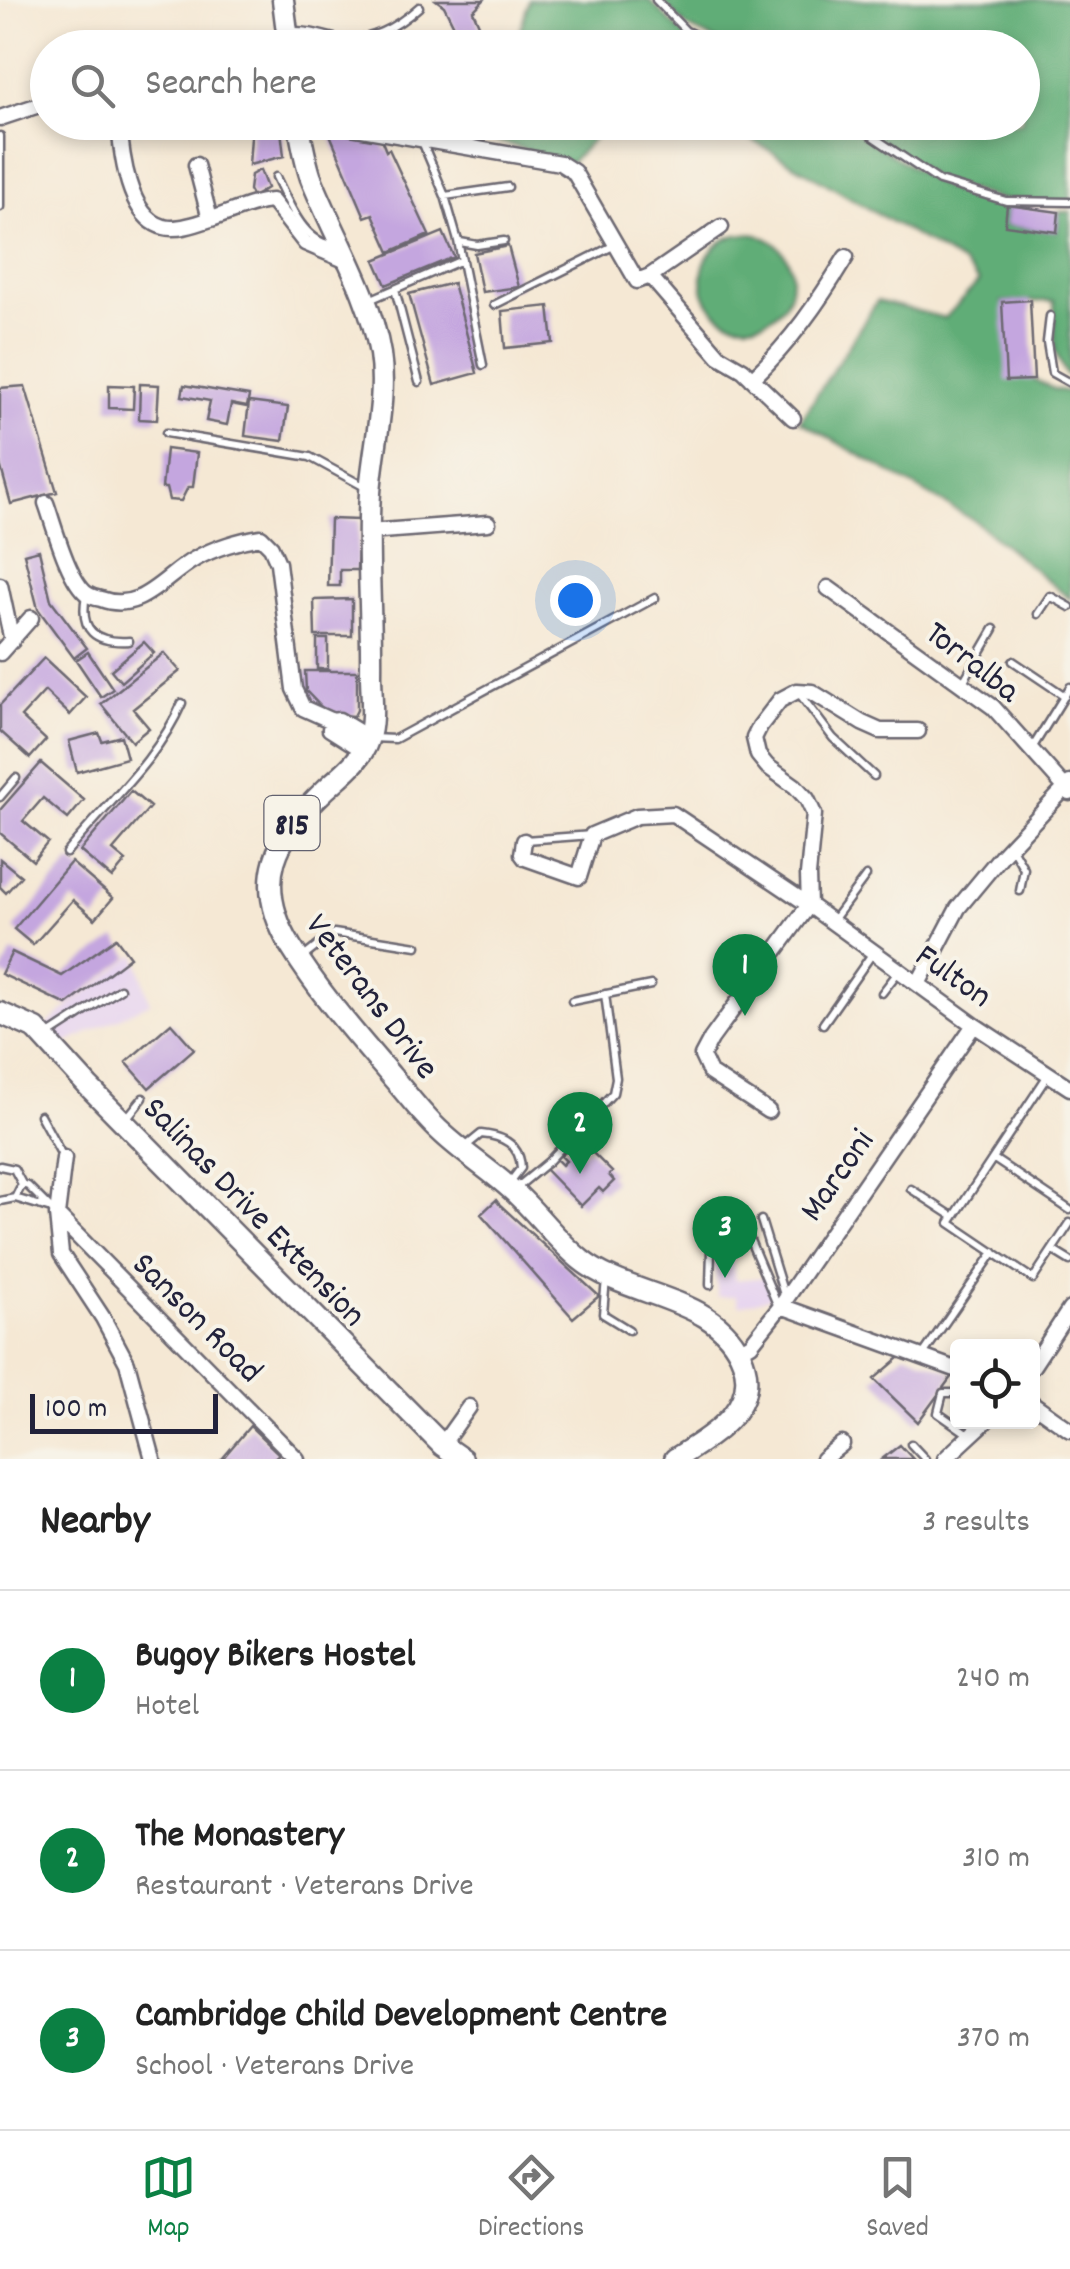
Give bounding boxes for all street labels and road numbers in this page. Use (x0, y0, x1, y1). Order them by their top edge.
street label: Torralba (913, 611, 1030, 717)
road number: 815 (264, 796, 320, 850)
street label: Veterans Drive (291, 905, 449, 1091)
street label: Fulton (904, 934, 1001, 1023)
street label: Salinas Drive Extension (129, 1087, 376, 1340)
street label: Marconi (789, 1121, 889, 1233)
street label: Sanson Road (118, 1242, 273, 1397)

